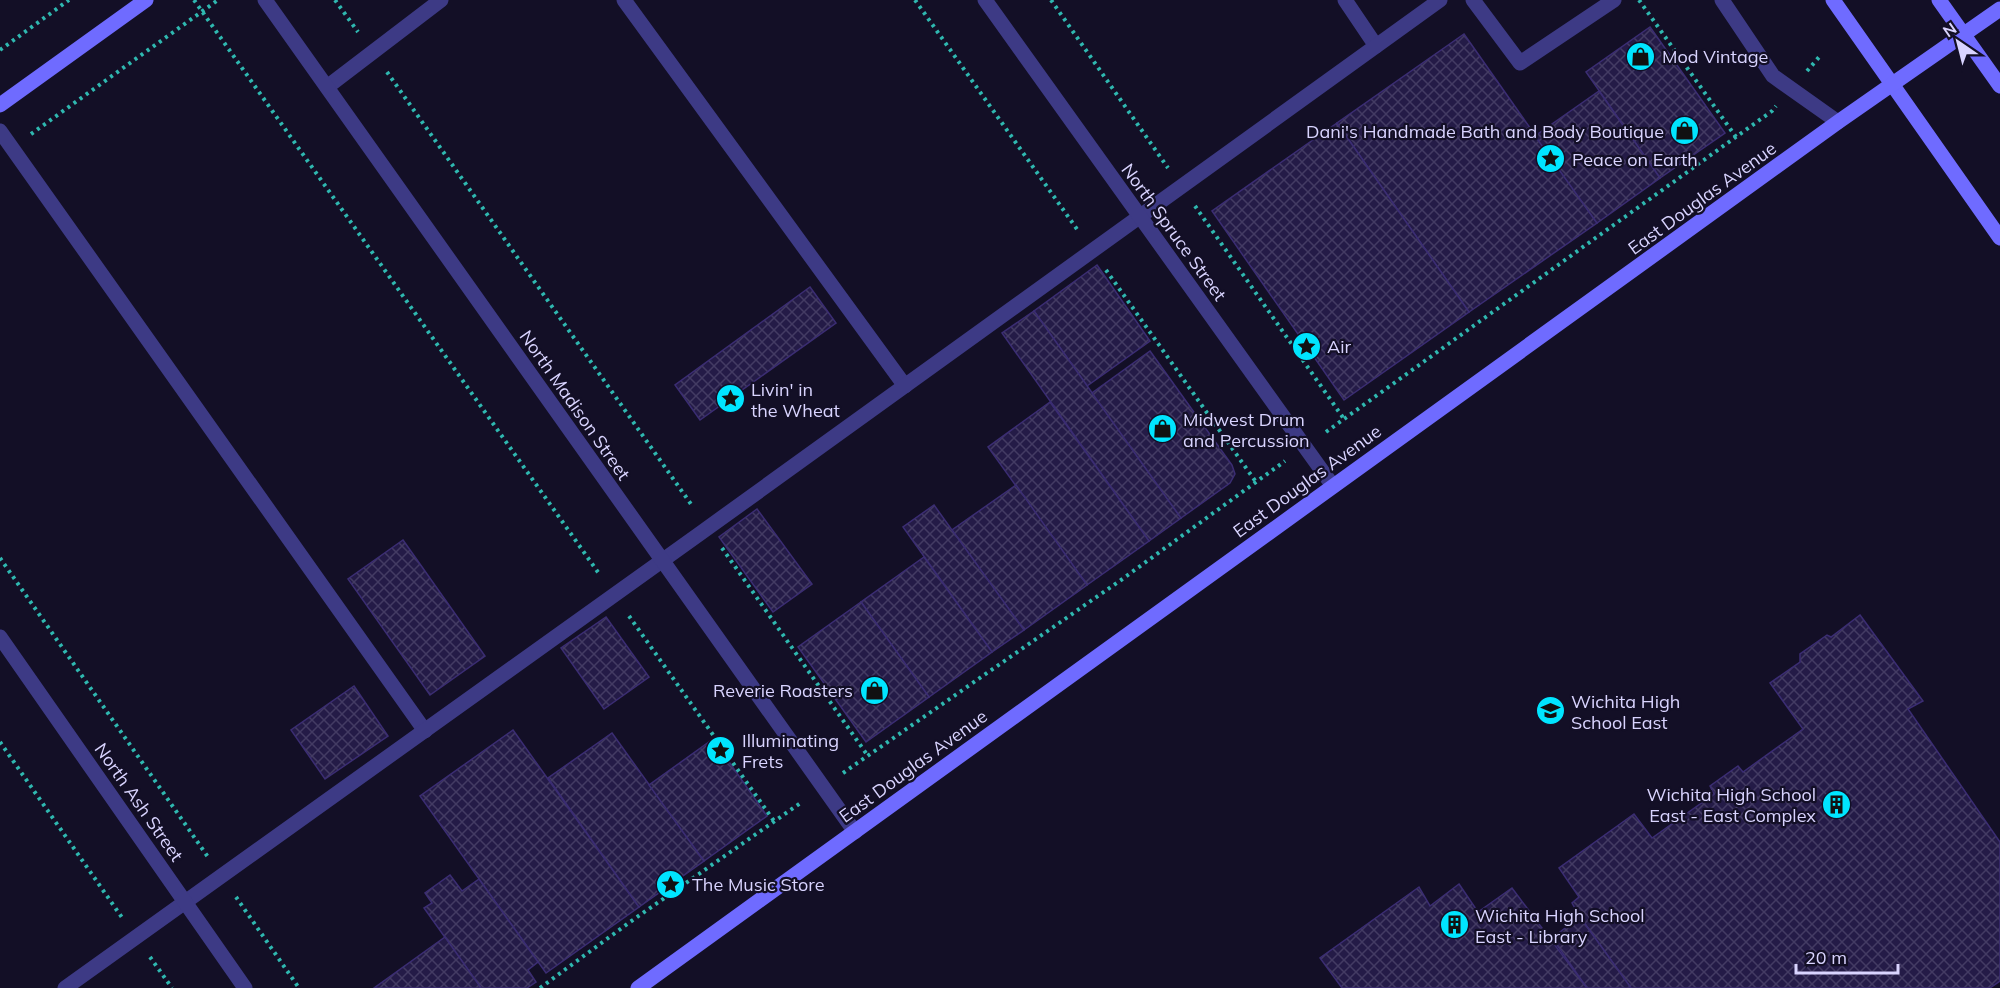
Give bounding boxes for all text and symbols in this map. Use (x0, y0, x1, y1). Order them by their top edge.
north arrow (1928, 12, 1988, 72)
text: N (1939, 18, 1960, 41)
shop icon: Mod Vintage (1625, 40, 1657, 72)
place label: Mod Vintage (1662, 45, 1768, 68)
shop icon: Dani's Handmade Bath and Body Boutique (1669, 115, 1701, 147)
place label: Dani's Handmade Bath and Body Boutique (1306, 120, 1664, 143)
street label: East Douglas Avenue (1623, 137, 1781, 259)
place icon: Peace on Earth (1535, 143, 1567, 175)
place label: Peace on Earth (1572, 148, 1698, 171)
street label: North Spruce Street (1116, 159, 1232, 305)
street label: North Madison Street (515, 326, 635, 484)
place icon: Air (1290, 330, 1322, 362)
place label: Air (1327, 335, 1352, 358)
place label: Livin' in the Wheat (751, 378, 840, 422)
place icon: Livin' in the Wheat (714, 383, 746, 415)
place label: Midwest Drum and Percussion (1183, 408, 1310, 452)
shop icon: Midwest Drum and Percussion (1146, 413, 1178, 445)
street label: East Douglas Avenue (1228, 420, 1386, 542)
shop icon: Reverie Roasters (858, 674, 890, 706)
place label: Reverie Roasters (713, 679, 853, 702)
place label: Wichita High School East (1571, 690, 1680, 734)
school or university icon: Wichita High School East (1534, 695, 1566, 727)
street label: East Douglas Avenue (834, 705, 992, 827)
place label: Illuminating Frets (742, 729, 839, 773)
place icon: Illuminating Frets (705, 734, 737, 766)
street label: North Ash Street (90, 738, 188, 866)
place label: Wichita High School East - East Complex (1646, 783, 1816, 827)
building icon: Wichita High School East - East Complex (1821, 788, 1853, 820)
place icon: The Music Store (655, 868, 687, 900)
place label: The Music Store (692, 873, 824, 896)
place label: Wichita High School East - Library (1475, 904, 1645, 948)
building icon: Wichita High School East - Library (1438, 909, 1470, 941)
scale bar (1796, 937, 1898, 975)
text: 20 m (1805, 946, 1847, 969)

